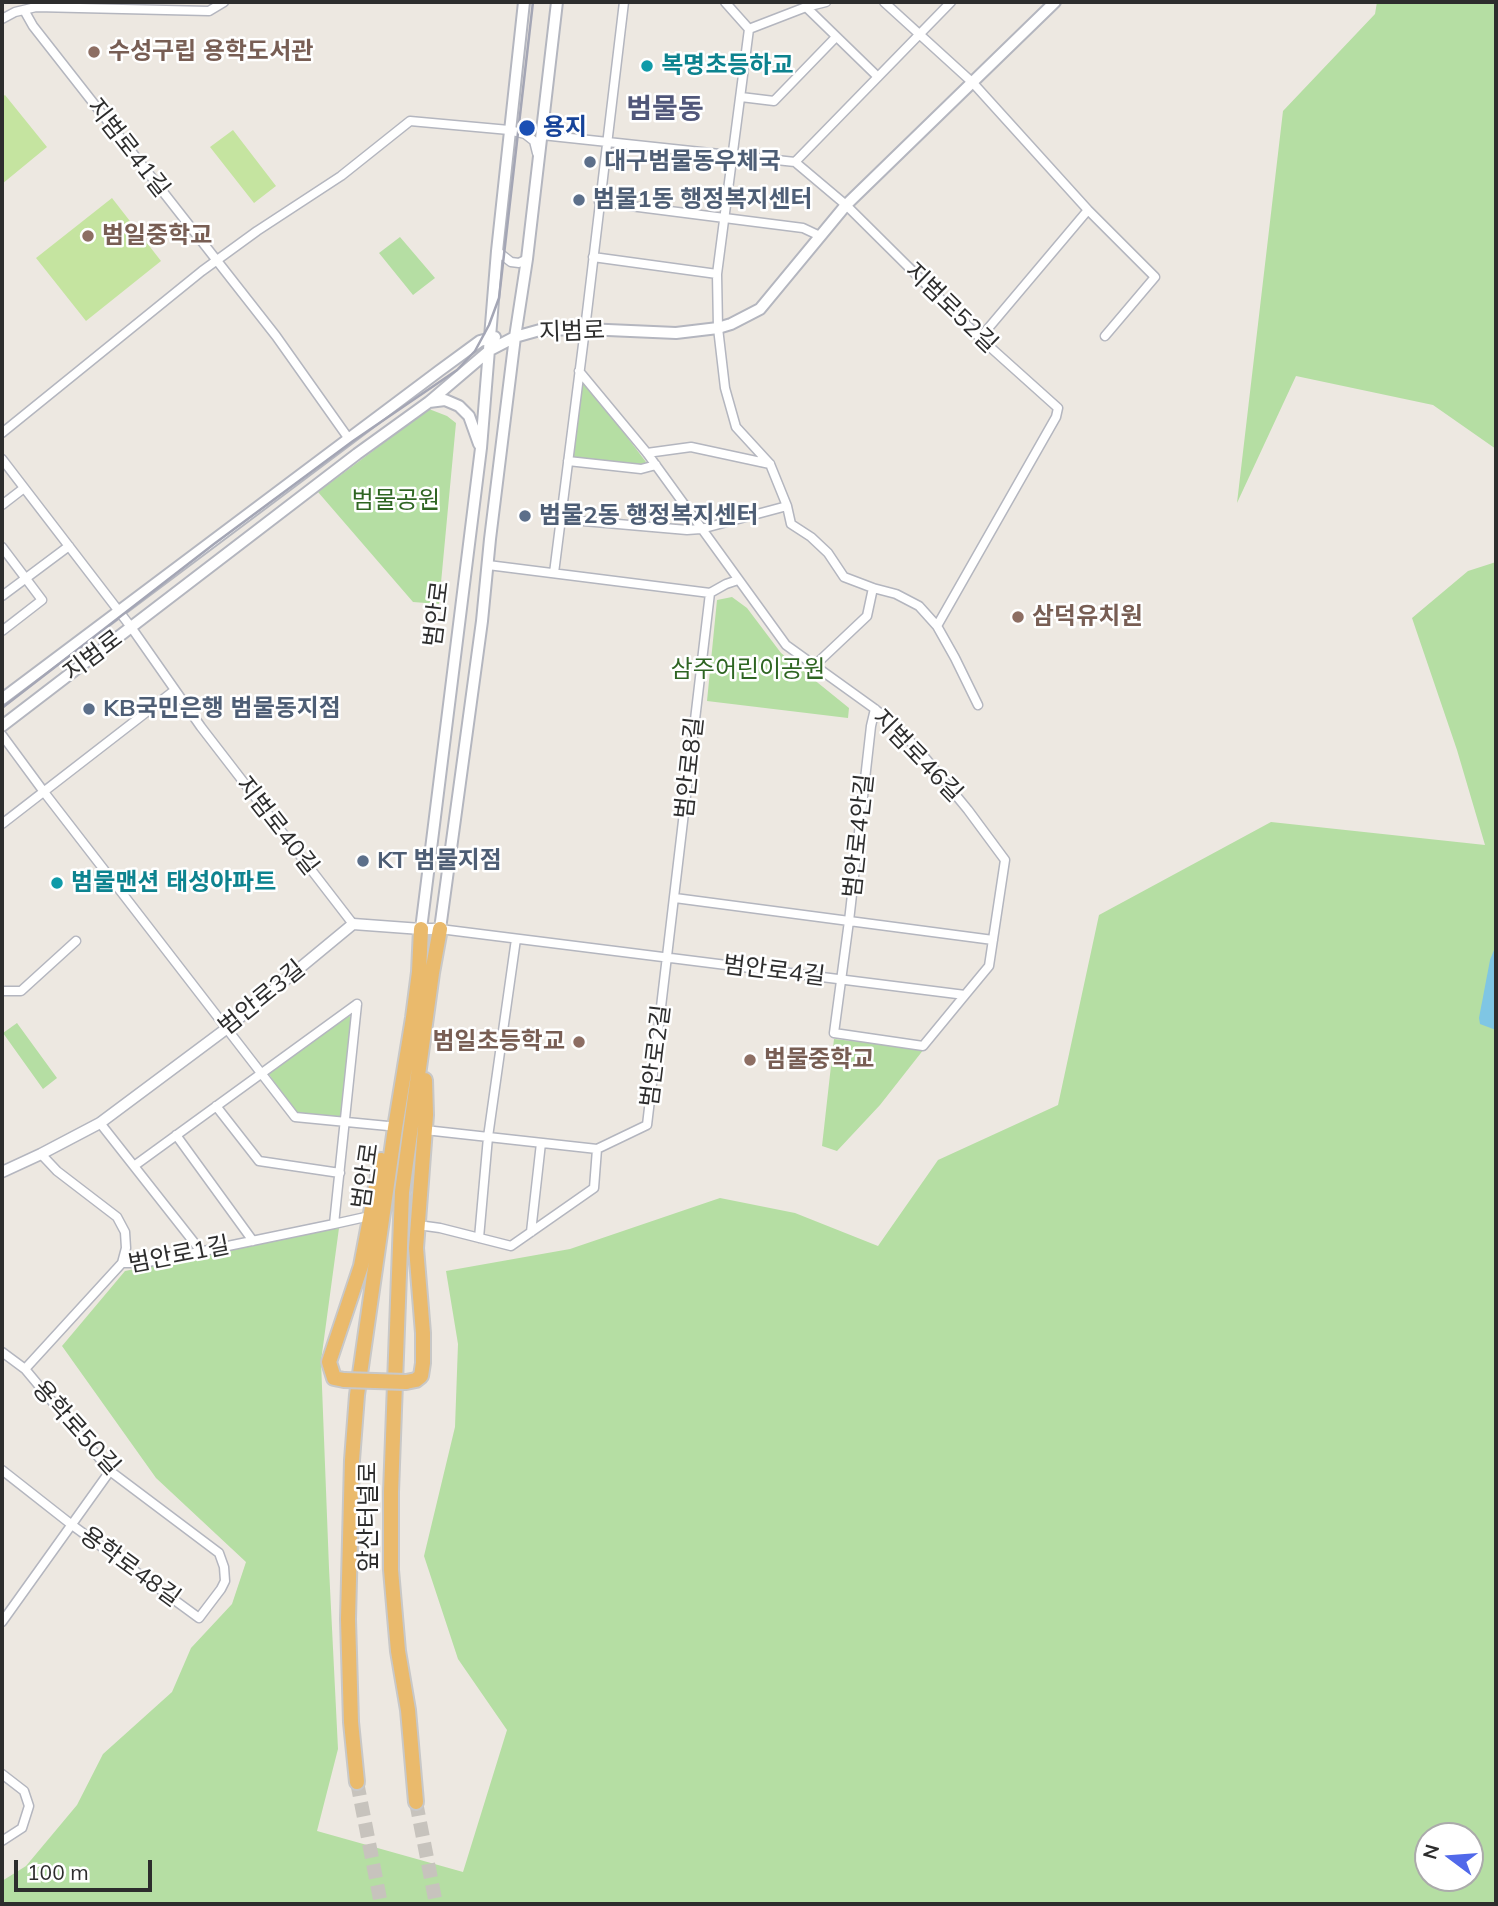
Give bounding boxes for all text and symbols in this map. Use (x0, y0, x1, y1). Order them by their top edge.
place label: 수성구립 용학도서관 (108, 38, 313, 66)
marker: 수성구립 용학도서관 (86, 44, 102, 60)
place label: 복명초등하교 (661, 52, 793, 80)
marker: 복명초등하교 (639, 58, 655, 74)
street label: 지범로41길 (81, 93, 175, 203)
district label: 범물동 (626, 93, 704, 127)
place label: 용지 (543, 114, 587, 142)
marker: 용지 (517, 118, 537, 138)
place label: 대구범물동우체국 (604, 148, 781, 176)
marker: 대구범물동우체국 (582, 154, 598, 170)
place label: 범물1동 행정복지센터 (593, 186, 813, 214)
marker: 범물1동 행정복지센터 (571, 192, 587, 208)
place label: 범일중학교 (102, 222, 212, 250)
marker: 범일중학교 (80, 228, 96, 244)
street label: 지범로52길 (899, 257, 1003, 359)
street label: 지범로 (538, 316, 606, 348)
park label: 범물공원 (352, 487, 440, 515)
place label: 범물2동 행정복지센터 (539, 502, 759, 530)
marker: 범물2동 행정복지센터 (517, 508, 533, 524)
street label: 범안로 (419, 579, 455, 649)
place label: 삼덕유치원 (1032, 603, 1142, 631)
marker: 삼덕유치원 (1010, 609, 1026, 625)
street label: 지범로 (58, 625, 128, 687)
park label: 삼주어린이공원 (671, 656, 825, 684)
place label: KB국민은행 범물동지점 (103, 695, 341, 723)
marker: KB국민은행 범물동지점 (81, 701, 97, 717)
street label: 지범로46길 (866, 704, 968, 808)
street label: 범안로8길 (670, 715, 710, 821)
street label: 지범로40길 (230, 771, 324, 881)
street label: 범안로4안길 (838, 772, 880, 900)
place label: KT 범물지점 (377, 847, 502, 875)
marker: KT 범물지점 (355, 853, 371, 869)
place label: 범물맨션 태성아파트 (71, 869, 276, 897)
marker: 범물맨션 태성아파트 (49, 875, 65, 891)
street label: 범안로4길 (721, 950, 827, 992)
street label: 범안로3길 (213, 954, 311, 1042)
street label: 범안로2길 (635, 1003, 677, 1109)
place label: 범일초등학교 (433, 1028, 565, 1056)
marker: 범일초등학교 (571, 1034, 587, 1050)
place label: 범물중학교 (764, 1046, 874, 1074)
marker: 범물중학교 (742, 1052, 758, 1068)
street label: 범안로 (347, 1141, 385, 1211)
street label: 범안로1길 (126, 1231, 232, 1279)
street label: 용학로50길 (26, 1375, 126, 1481)
street label: 앞산터널로 (355, 1462, 383, 1572)
street label: 용학로48길 (74, 1521, 186, 1613)
north arrow (1414, 1822, 1484, 1892)
text: N (1417, 1842, 1444, 1862)
scale bar (18, 1846, 156, 1890)
text: 100 m (27, 1859, 89, 1885)

